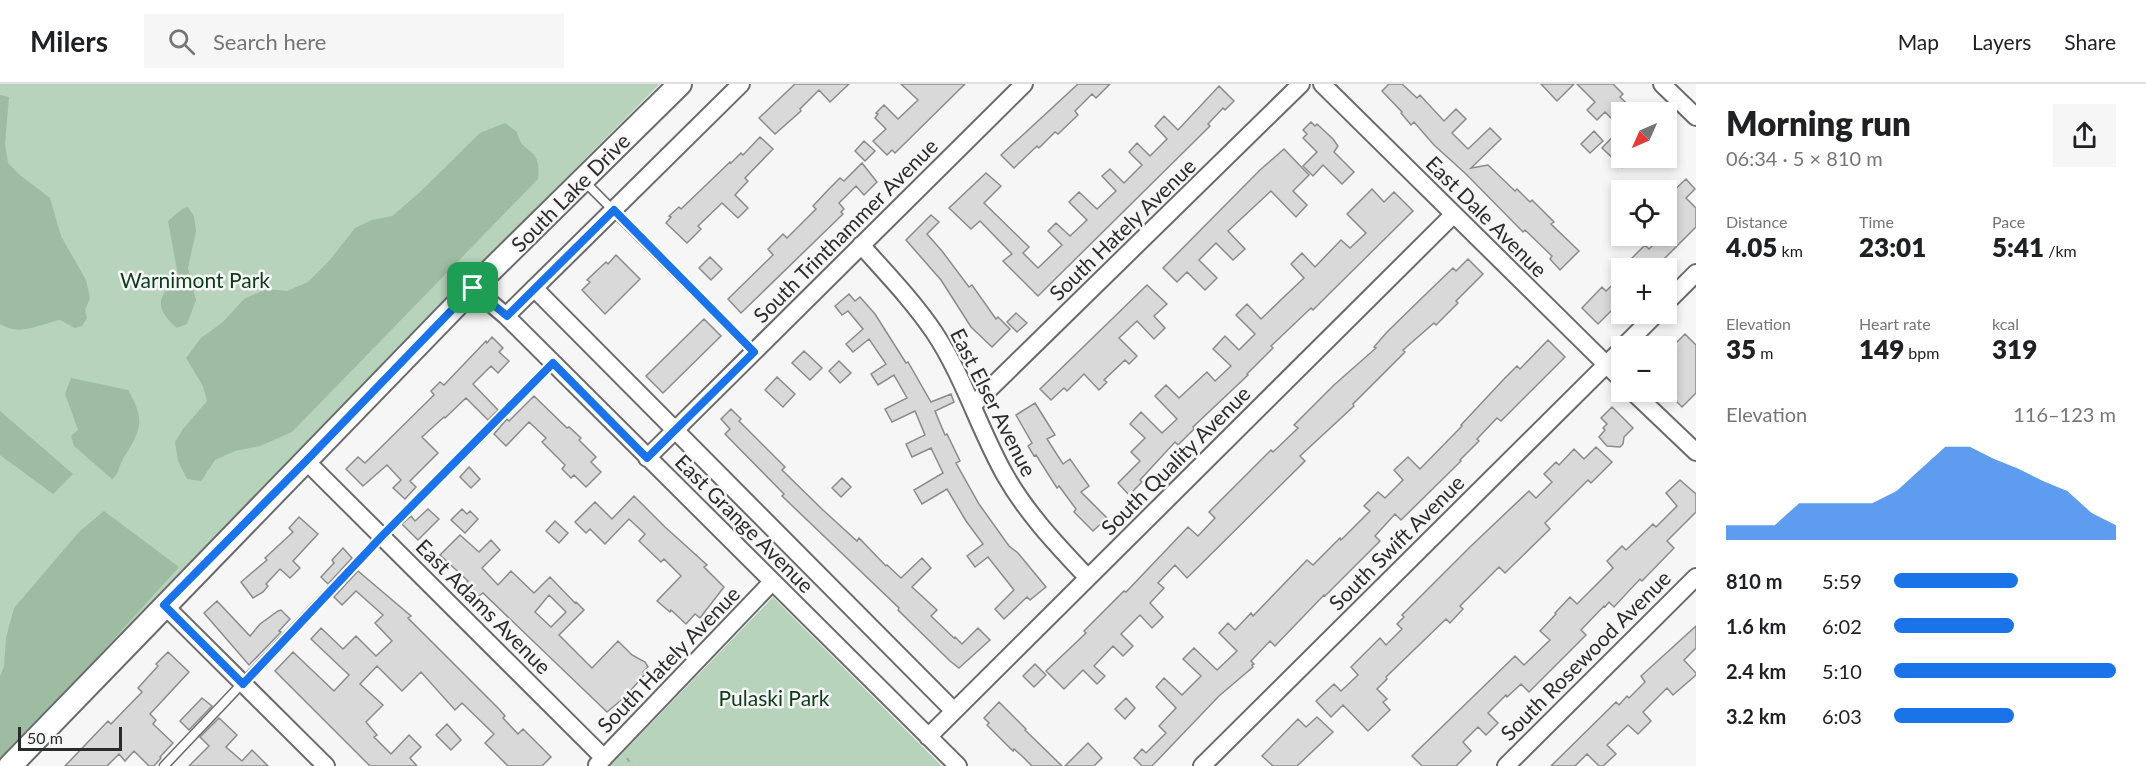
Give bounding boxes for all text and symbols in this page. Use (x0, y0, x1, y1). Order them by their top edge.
search box (144, 14, 564, 68)
text: Milers (30, 24, 108, 58)
icon: search (165, 25, 198, 58)
text: Search here (213, 28, 326, 55)
text: Map (1898, 29, 1939, 54)
text: Layers (1972, 29, 2031, 54)
text: Share (2064, 29, 2116, 54)
north arrow (1611, 102, 1677, 168)
map controls (1611, 102, 1677, 402)
text: Morning run (1726, 103, 1911, 143)
button: share (2053, 104, 2116, 167)
street label: South Lake Drive (506, 128, 634, 256)
street label: South Trinthammer Avenue (748, 133, 942, 327)
text: 06:34 · 5 × 810 m (1726, 146, 1883, 170)
street label: East Dale Avenue (1421, 150, 1553, 282)
street label: South Hately Avenue (1044, 153, 1200, 305)
button: locate (1611, 180, 1677, 246)
text: Distance (1726, 212, 1787, 231)
text: Time (1859, 212, 1894, 231)
text: Pace (1992, 212, 2025, 231)
text: 4.05 (1726, 231, 1777, 263)
text: 23:01 (1859, 231, 1926, 263)
text: 5:41 (1992, 231, 2044, 263)
text: km (1777, 241, 1803, 260)
text: /km (2044, 241, 2077, 260)
button: + (1611, 258, 1677, 324)
pin (447, 262, 498, 313)
park label: Warnimont Park (120, 267, 270, 292)
icon: arrive (456, 271, 489, 304)
text: Elevation (1726, 314, 1791, 333)
text: Heart rate (1859, 314, 1931, 333)
text: kcal (1992, 314, 2019, 333)
street label: East Elser Avenue (946, 324, 1042, 480)
text: 35 (1726, 333, 1756, 365)
text: 149 (1859, 333, 1904, 365)
text: 319 (1992, 333, 2037, 365)
button: − (1611, 336, 1677, 402)
text: m (1756, 343, 1773, 362)
text: bpm (1904, 343, 1939, 362)
street label: South Quality Avenue (1095, 380, 1255, 540)
text: Elevation (1726, 402, 1807, 426)
text: 116–123 m (2013, 402, 2116, 426)
street label: East Grange Avenue (671, 449, 819, 597)
street label: South Swift Avenue (1323, 469, 1469, 615)
street label: East Adams Avenue (411, 533, 557, 679)
street label: South Rosewood Avenue (1495, 565, 1675, 745)
text: 810 m (1726, 569, 1782, 593)
text: 5:59 (1822, 569, 1862, 593)
street label: South Hately Avenue (592, 581, 744, 737)
text: 1.6 km (1726, 614, 1786, 638)
text: 6:02 (1822, 614, 1862, 638)
text: 2.4 km (1726, 659, 1786, 683)
text: 5:10 (1822, 659, 1862, 683)
park label: Pulaski Park (719, 685, 830, 710)
text: 3.2 km (1726, 704, 1786, 728)
text: 6:03 (1822, 704, 1862, 728)
scale bar (18, 724, 122, 752)
text: 50 m (27, 728, 63, 747)

